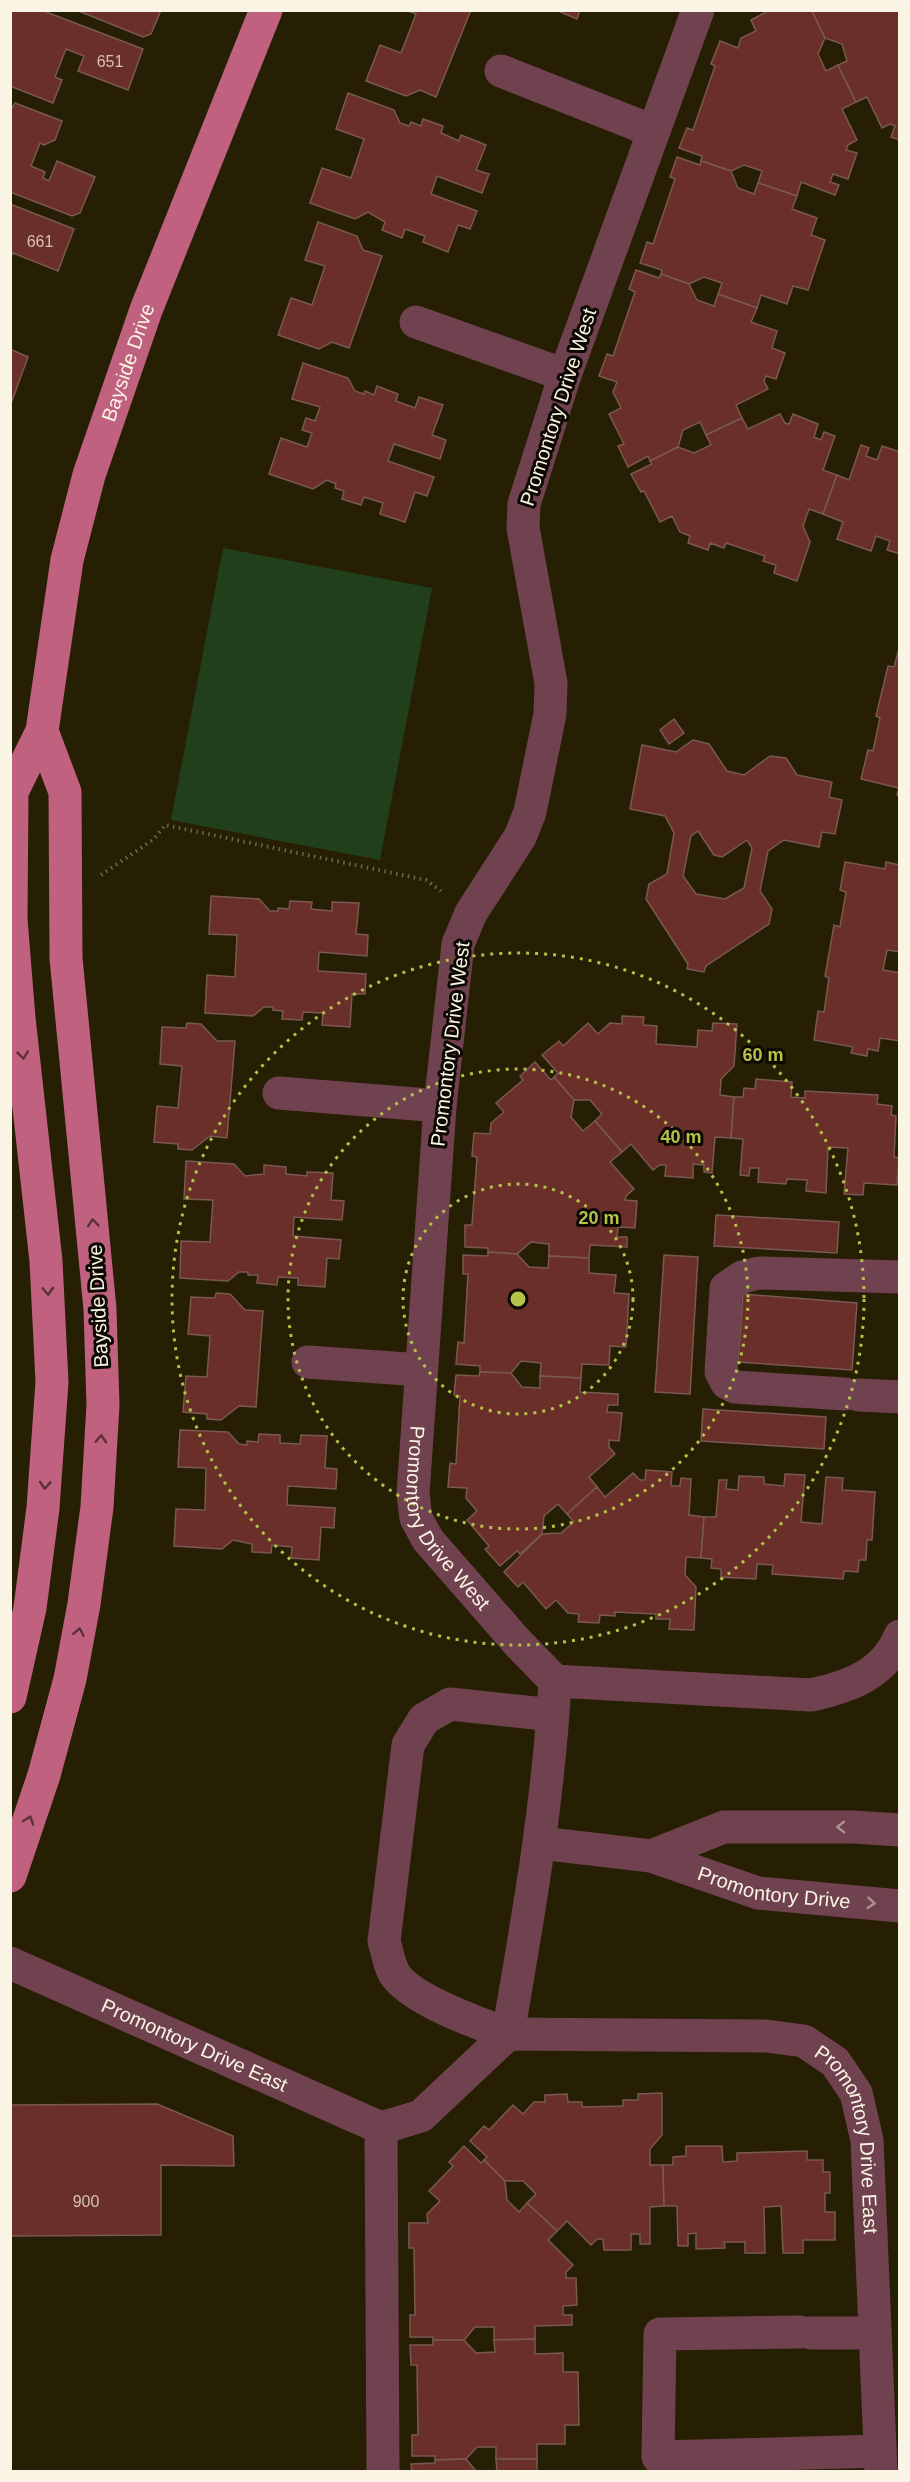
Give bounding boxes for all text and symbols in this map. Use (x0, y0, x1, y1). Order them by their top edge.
house number: 651 (97, 53, 123, 70)
house number: 661 (27, 233, 53, 250)
street label: Bayside Drive (97, 300, 159, 424)
street label: Promontory Drive West (516, 305, 600, 509)
street label: Promontory Drive West (427, 940, 474, 1148)
text: 60 m (742, 1045, 784, 1065)
one-way arrow (17, 1050, 29, 1059)
text: 40 m (660, 1127, 702, 1147)
text: 20 m (578, 1208, 620, 1228)
one-way arrow (87, 1218, 100, 1228)
street label: Bayside Drive (84, 1244, 112, 1368)
one-way arrow (41, 1286, 54, 1295)
centre of rings (508, 1289, 528, 1309)
street label: Promontory Drive West (402, 1425, 495, 1614)
one-way arrow (94, 1434, 107, 1443)
one-way arrow (39, 1481, 52, 1490)
one-way arrow (72, 1627, 85, 1637)
one-way arrow (22, 1815, 34, 1826)
one-way arrow (837, 1821, 846, 1833)
street label: Promontory Drive (695, 1862, 851, 1912)
one-way arrow (866, 1896, 876, 1909)
street label: Promontory Drive East (98, 1994, 291, 2096)
street label: Promontory Drive East (811, 2041, 882, 2235)
house number: 900 (73, 2193, 99, 2210)

